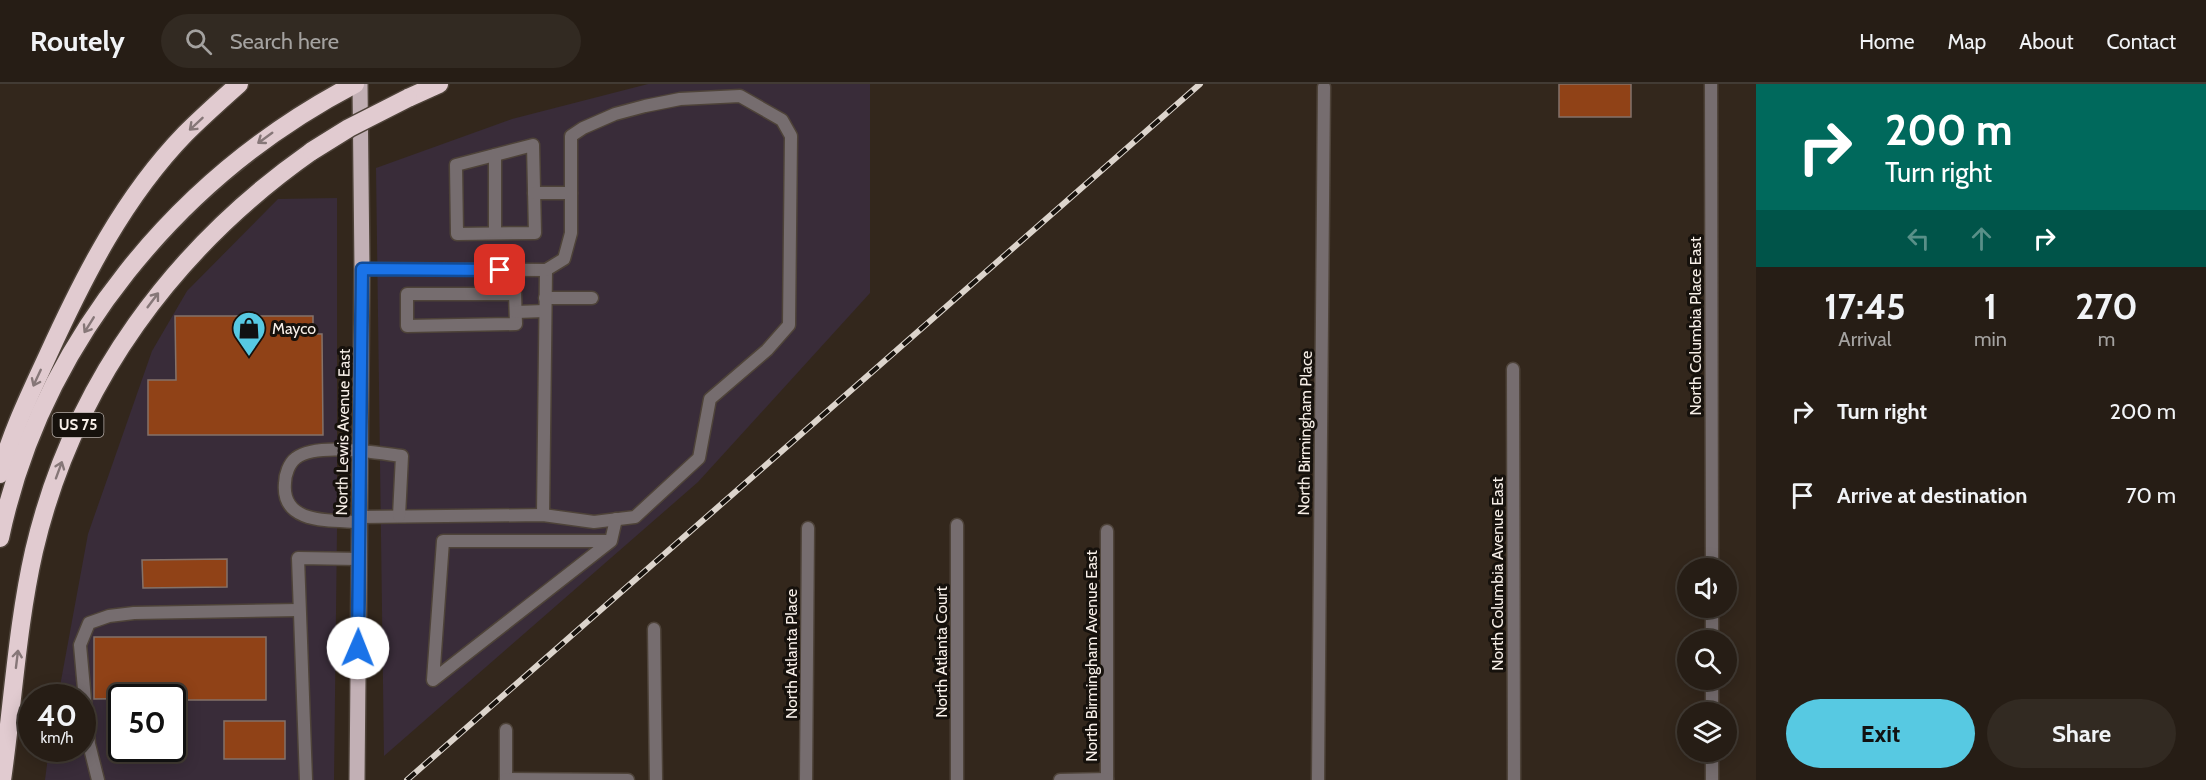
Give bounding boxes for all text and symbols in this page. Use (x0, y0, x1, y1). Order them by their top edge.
search box (161, 14, 581, 68)
text: Routely (30, 24, 125, 58)
icon: search (182, 25, 215, 58)
text: Search here (230, 28, 339, 55)
text: Home (1859, 29, 1915, 54)
text: Map (1948, 29, 1986, 54)
text: About (2019, 29, 2073, 54)
text: Contact (2106, 29, 2176, 54)
text: 200 m (1885, 104, 2012, 156)
icon: right (1786, 108, 1864, 186)
one-way arrow (189, 117, 204, 131)
one-way arrow (258, 132, 274, 145)
text: Turn right (1885, 156, 1992, 189)
icon: left (1902, 222, 1935, 255)
icon: ahead (1965, 222, 1998, 255)
icon: right (2028, 222, 2061, 255)
street label: North Columbia Place East (1686, 236, 1705, 415)
pin (474, 244, 525, 295)
icon: arrive (483, 253, 516, 286)
text: 17:45 (1824, 284, 1906, 328)
text: 1 (1984, 284, 1997, 328)
text: 270 (2075, 284, 2138, 328)
one-way arrow (147, 292, 160, 308)
shop icon: Mayco (231, 310, 267, 357)
one-way arrow (83, 316, 95, 333)
place label: Mayco (272, 319, 316, 338)
text: Arrival (1838, 327, 1892, 351)
text: min (1974, 327, 2007, 351)
text: m (2098, 327, 2115, 351)
street label: North Lewis Avenue East (332, 348, 354, 516)
street label: North Birmingham Place (1294, 351, 1316, 515)
one-way arrow (31, 368, 43, 386)
icon: right (1786, 395, 1819, 428)
text: Turn right (1837, 398, 1927, 425)
text: 200 m (2110, 398, 2176, 425)
road number: US 75 (52, 413, 104, 437)
one-way arrow (55, 461, 66, 479)
street label: North Columbia Avenue East (1488, 477, 1507, 671)
icon: arrive (1786, 479, 1819, 512)
text: Arrive at destination (1837, 482, 2027, 509)
text: 70 m (2126, 482, 2176, 509)
street label: North Birmingham Avenue East (1082, 550, 1101, 762)
map controls (1677, 558, 1737, 762)
button: sound (1677, 558, 1737, 618)
street label: North Atlanta Court (932, 586, 951, 718)
street label: North Atlanta Place (782, 589, 801, 719)
position arrow (326, 616, 390, 680)
button: search (1677, 630, 1737, 690)
one-way arrow (12, 650, 23, 670)
speed limit sign: 50 (108, 684, 186, 762)
text: 40 (37, 697, 77, 734)
button: Exit (1786, 699, 1975, 768)
button: Share (1987, 699, 2176, 768)
button: layers (1677, 702, 1737, 762)
text: km/h (41, 729, 73, 747)

